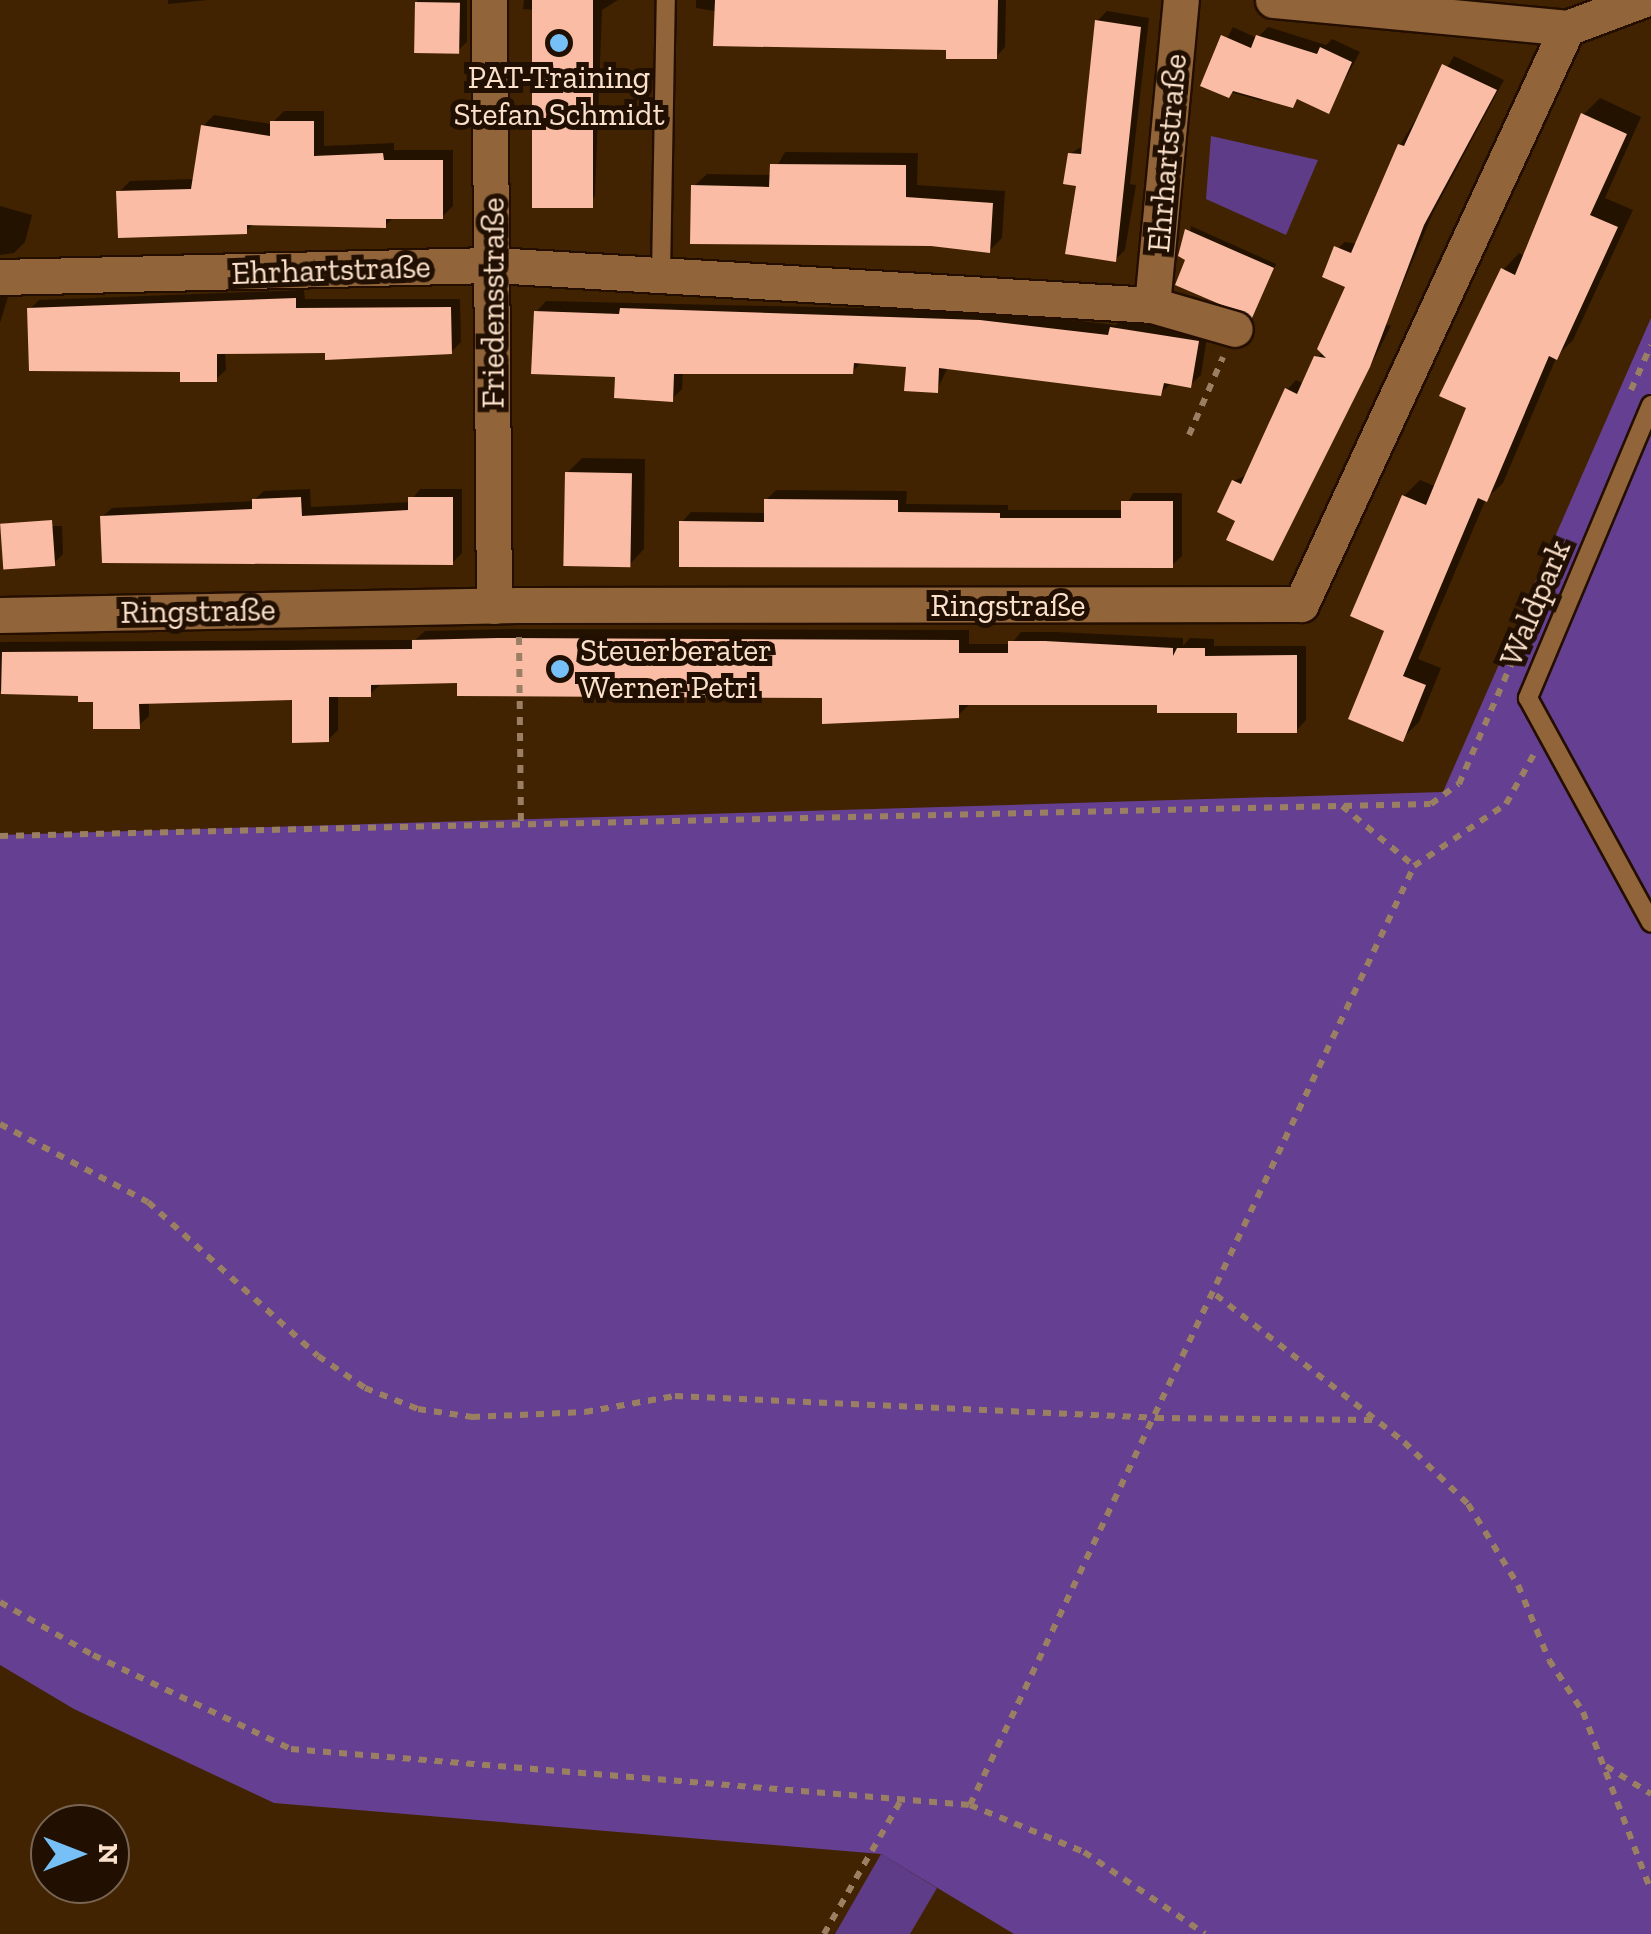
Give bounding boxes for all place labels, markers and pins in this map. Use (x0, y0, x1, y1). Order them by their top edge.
marker: PAT-Training Stefan Schmidt (548, 32, 570, 54)
place label: PAT-Training Stefan Schmidt (453, 59, 665, 134)
place label: Steuerberater Werner Petri (580, 632, 772, 707)
marker: Steuerberater Werner Petri (549, 658, 571, 680)

